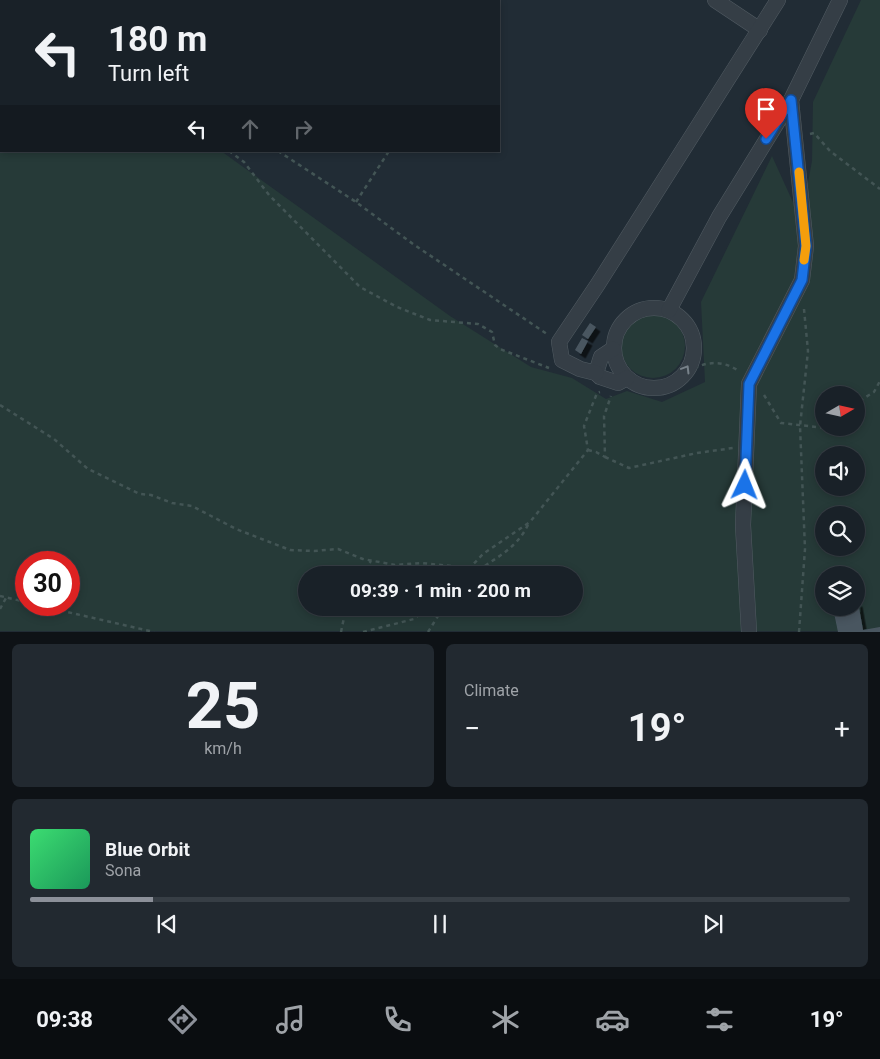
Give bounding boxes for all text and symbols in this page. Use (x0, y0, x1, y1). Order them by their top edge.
text: 180 m (108, 19, 207, 60)
icon: left (25, 20, 90, 85)
text: Turn left (108, 61, 189, 86)
pin (745, 88, 787, 139)
icon: arrive (752, 95, 780, 123)
icon: left (183, 115, 211, 143)
icon: ahead (236, 115, 264, 143)
icon: right (289, 115, 317, 143)
one-way arrow (680, 365, 690, 374)
north arrow (815, 386, 865, 436)
map controls (815, 386, 865, 616)
button: sound (815, 446, 865, 496)
position arrow (718, 458, 770, 510)
button: search (815, 506, 865, 556)
speed limit sign: 30 (15, 551, 80, 616)
button: layers (815, 566, 865, 616)
text: 09:39 · 1 min · 200 m (350, 579, 531, 602)
text: 25 (186, 668, 260, 744)
text: Climate (464, 681, 519, 700)
text: 19° (628, 706, 686, 750)
text: − (464, 712, 480, 745)
text: + (834, 712, 850, 745)
text: km/h (204, 739, 242, 758)
text: Blue Orbit (105, 838, 190, 861)
text: Sona (105, 861, 141, 880)
icon: previous (153, 910, 181, 938)
icon: pause (426, 910, 454, 938)
icon: next (699, 910, 727, 938)
icon: directions (165, 1002, 200, 1037)
icon: music (273, 1002, 308, 1037)
icon: phone (380, 1002, 415, 1037)
icon: climate (488, 1002, 523, 1037)
icon: car (595, 1002, 630, 1037)
icon: filters (702, 1002, 737, 1037)
text: 09:38 (36, 1007, 93, 1032)
text: 19° (810, 1007, 844, 1032)

